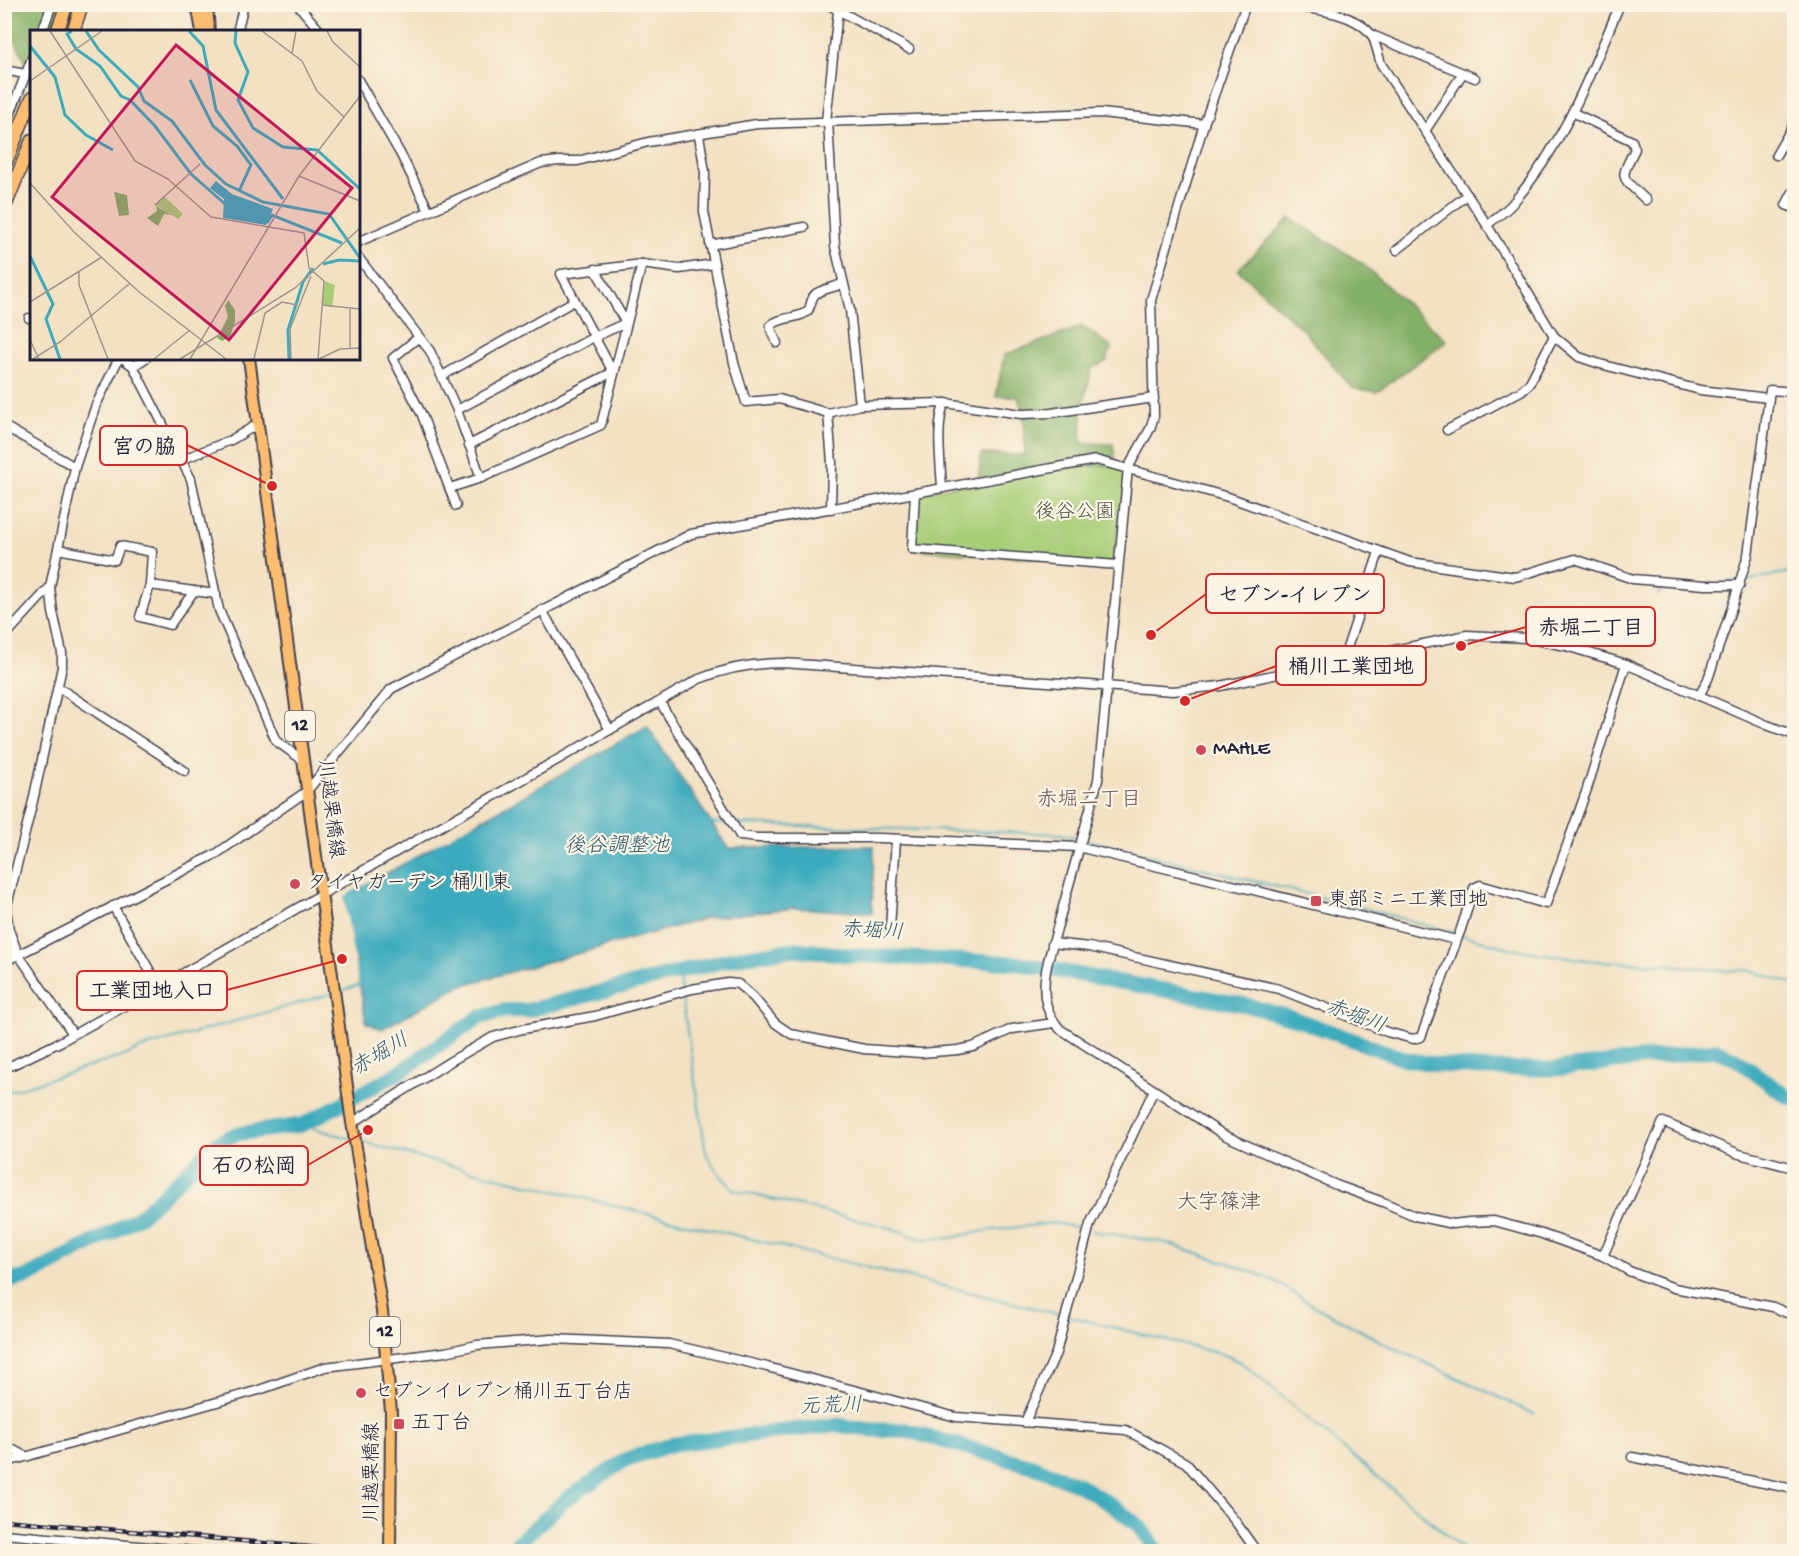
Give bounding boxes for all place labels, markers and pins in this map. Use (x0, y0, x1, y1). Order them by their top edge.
callout: 宮の脇 (100, 426, 187, 465)
callout: セブン-イレブン (1206, 574, 1384, 613)
callout: 赤堀二丁目 (1526, 607, 1655, 646)
callout: 桶川工業団地 (1276, 646, 1426, 685)
place label: MAHLE (1213, 739, 1271, 762)
marker: MAHLE (1194, 743, 1208, 757)
place label: タイヤガーデン 桶川東 (307, 871, 511, 896)
marker: タイヤガーデン 桶川東 (288, 877, 302, 891)
place label: 東部ミニ工業団地 (1328, 888, 1488, 913)
marker: 東部ミニ工業団地 (1309, 894, 1323, 908)
callout: 工業団地入口 (77, 971, 227, 1010)
callout: 石の松岡 (200, 1146, 308, 1185)
place label: セブンイレブン桶川五丁台店 (373, 1380, 633, 1405)
marker: セブンイレブン桶川五丁台店 (354, 1386, 368, 1400)
place label: 五丁台 (411, 1411, 471, 1436)
marker: 五丁台 (392, 1417, 406, 1431)

